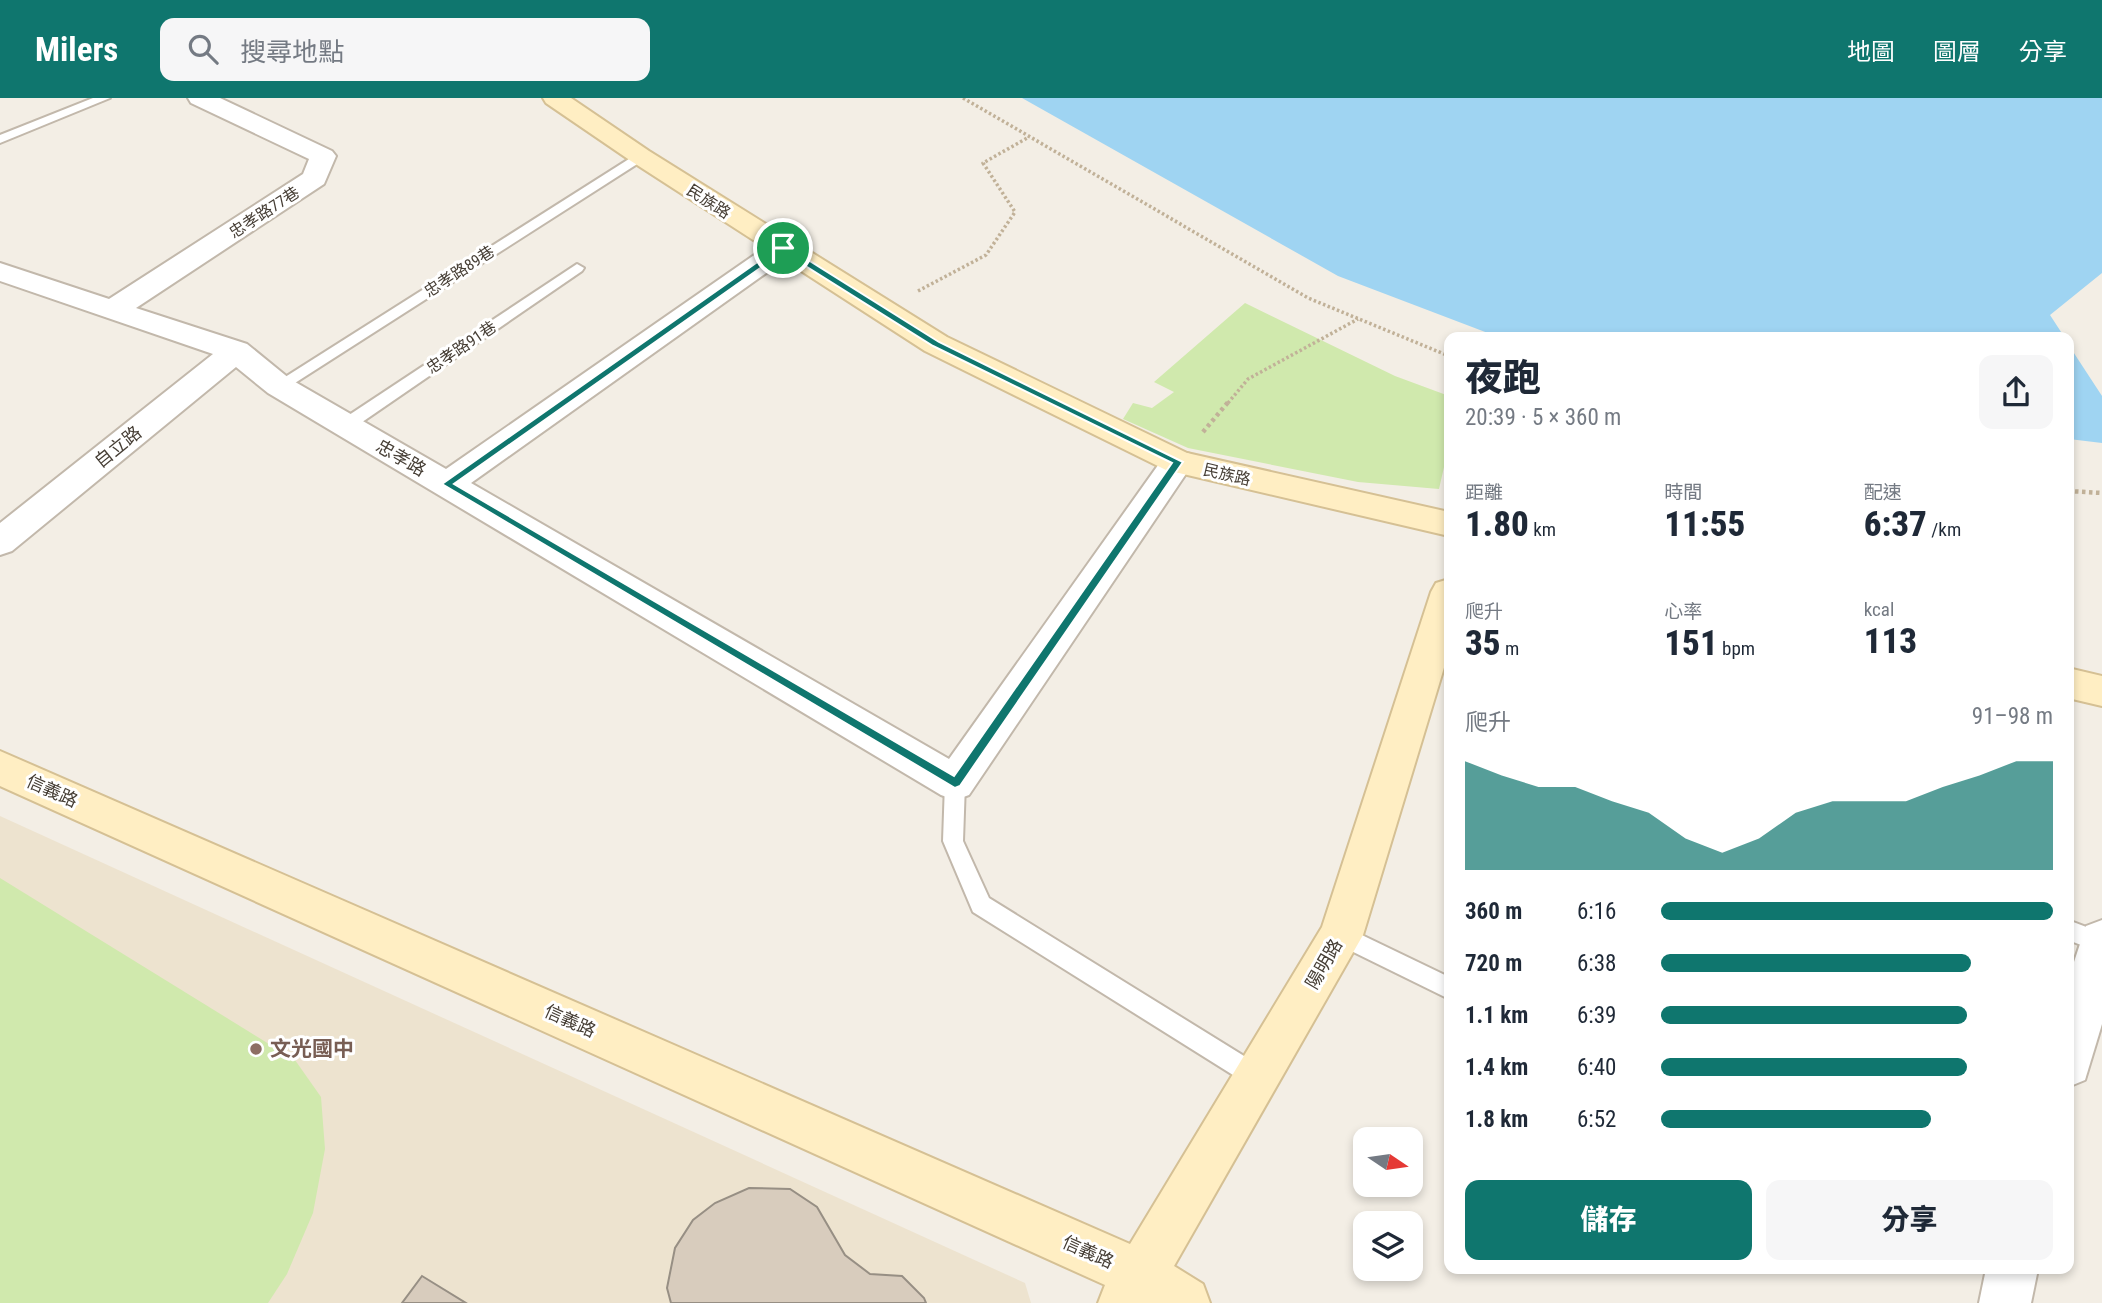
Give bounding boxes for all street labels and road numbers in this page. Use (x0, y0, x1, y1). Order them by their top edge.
street label: 民族路 (683, 180, 734, 222)
street label: 忠孝路77巷 (226, 183, 303, 242)
street label: 忠孝路89巷 (421, 242, 498, 301)
street label: 忠孝路91巷 (423, 317, 500, 378)
street label: 自立路 (90, 421, 145, 472)
street label: 忠孝路 (373, 435, 430, 480)
street label: 民族路 (1201, 460, 1252, 489)
street label: 信義路 (23, 770, 81, 811)
street label: 陽明路 (1301, 935, 1346, 992)
street label: 信義路 (541, 1000, 599, 1041)
street label: 信義路 (1059, 1231, 1117, 1272)

